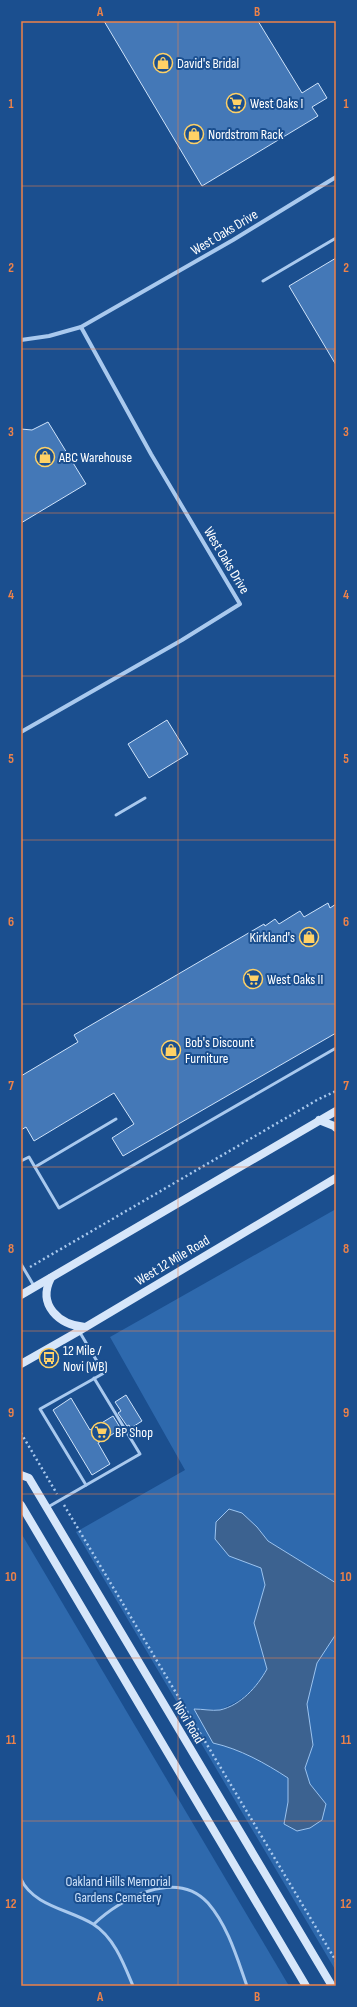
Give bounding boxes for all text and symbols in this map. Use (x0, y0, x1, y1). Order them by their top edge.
text: A (96, 4, 104, 20)
text: B (254, 4, 260, 20)
shop icon: David's Bridal (152, 52, 174, 74)
place label: David's Bridal (177, 55, 239, 72)
supermarket icon: West Oaks I (225, 92, 247, 114)
place label: West Oaks I (250, 95, 303, 112)
text: 1 (8, 96, 14, 112)
text: 1 (343, 96, 349, 112)
shop icon: Nordstrom Rack (183, 123, 205, 145)
place label: Nordstrom Rack (208, 126, 284, 143)
street label: West Oaks Drive (188, 206, 261, 259)
text: 2 (8, 260, 14, 276)
text: 2 (343, 260, 349, 276)
text: 3 (8, 424, 14, 440)
text: 3 (343, 424, 349, 440)
shop icon: ABC Warehouse (34, 446, 56, 468)
place label: ABC Warehouse (58, 449, 132, 466)
street label: West Oaks Drive (200, 524, 253, 597)
text: 4 (8, 587, 14, 603)
text: 4 (343, 587, 349, 603)
text: 5 (8, 751, 14, 767)
text: 5 (343, 751, 349, 767)
text: 6 (8, 914, 14, 930)
text: 6 (343, 914, 349, 930)
shop icon: Kirkland's (298, 926, 320, 948)
place label: Kirkland's (250, 929, 295, 946)
supermarket icon: West Oaks II (242, 968, 264, 990)
place label: West Oaks II (267, 971, 323, 988)
place label: Bob's Discount Furniture (185, 1034, 254, 1067)
shop icon: Bob's Discount Furniture (160, 1039, 182, 1061)
text: 7 (8, 1078, 14, 1094)
text: 7 (343, 1078, 349, 1094)
street label: West 12 Mile Road (132, 1231, 213, 1289)
text: 8 (8, 1241, 14, 1257)
text: 8 (343, 1241, 349, 1257)
place label: 12 Mile / Novi (WB) (63, 1342, 108, 1375)
bus stop icon: 12 Mile / Novi (WB) (38, 1347, 60, 1369)
text: 9 (8, 1405, 14, 1421)
text: 9 (343, 1405, 349, 1421)
supermarket icon: BP Shop (90, 1421, 112, 1443)
place label: BP Shop (115, 1424, 153, 1441)
text: 10 (5, 1569, 17, 1585)
text: 10 (340, 1569, 352, 1585)
street label: Novi Road (169, 1698, 208, 1747)
text: 11 (6, 1732, 16, 1748)
text: 11 (341, 1732, 351, 1748)
park label: Oakland Hills Memorial Gardens Cemetery (65, 1873, 171, 1906)
text: 12 (6, 1896, 17, 1912)
text: 12 (341, 1896, 352, 1912)
text: A (96, 1989, 104, 2005)
text: B (254, 1989, 260, 2005)

